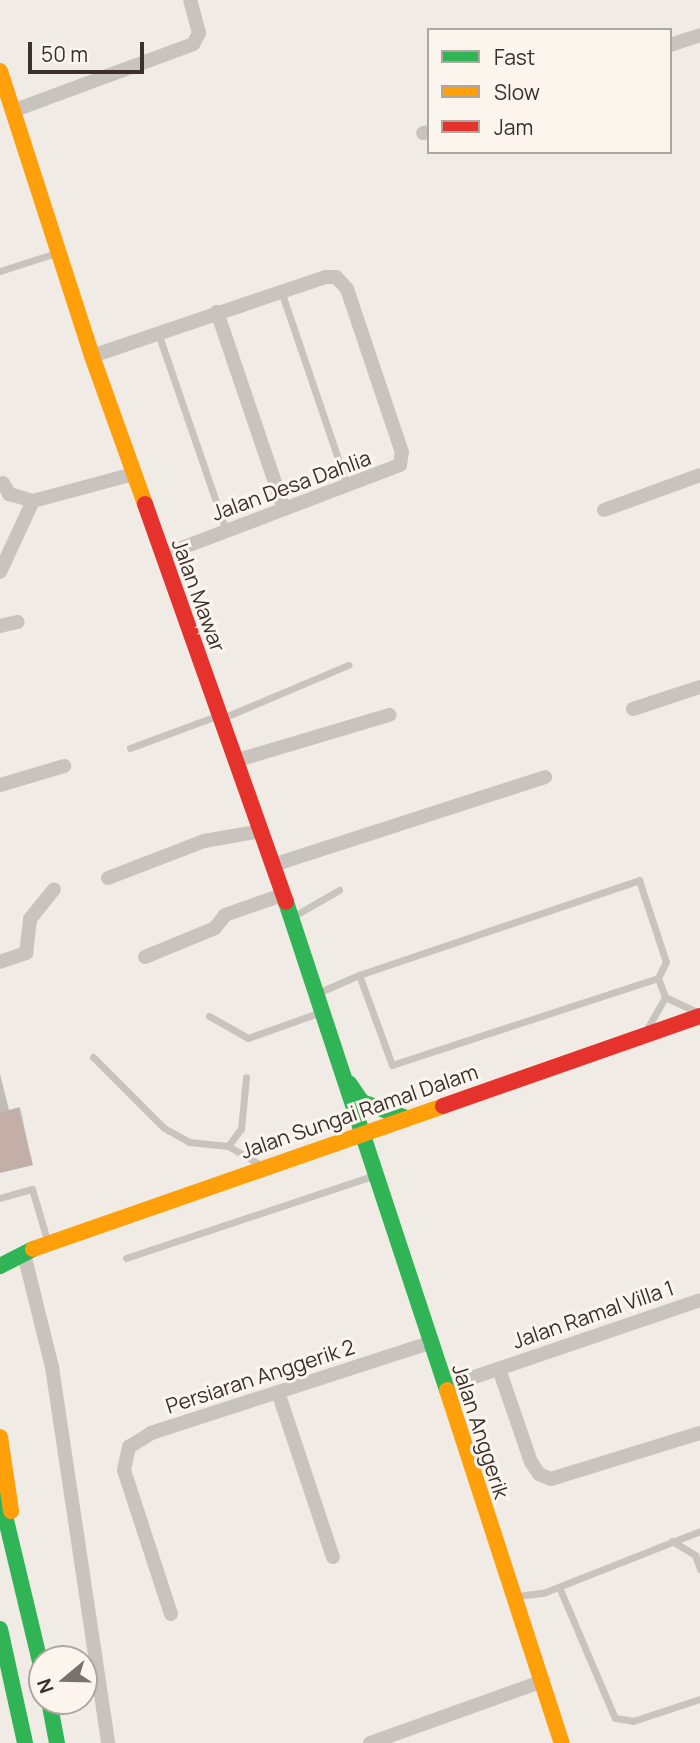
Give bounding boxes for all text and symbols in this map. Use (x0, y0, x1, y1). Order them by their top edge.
scale bar (32, 28, 147, 72)
legend (427, 28, 672, 154)
text: 50 m (41, 40, 88, 68)
text: Fast (494, 43, 535, 71)
text: Slow (494, 78, 540, 106)
text: Jam (494, 113, 533, 141)
street label: Jalan Desa Dahlia (208, 444, 374, 526)
street label: Jalan Mawar (167, 535, 231, 655)
street label: Jalan Sungai Ramal Dalam (237, 1058, 481, 1164)
street label: Jalan Ramal Villa 1 (509, 1275, 677, 1353)
street label: Persiaran Anggerik 2 (162, 1334, 358, 1418)
street label: Jalan Anggerik (447, 1360, 515, 1502)
north arrow (28, 1645, 98, 1715)
text: N (31, 1675, 60, 1697)

